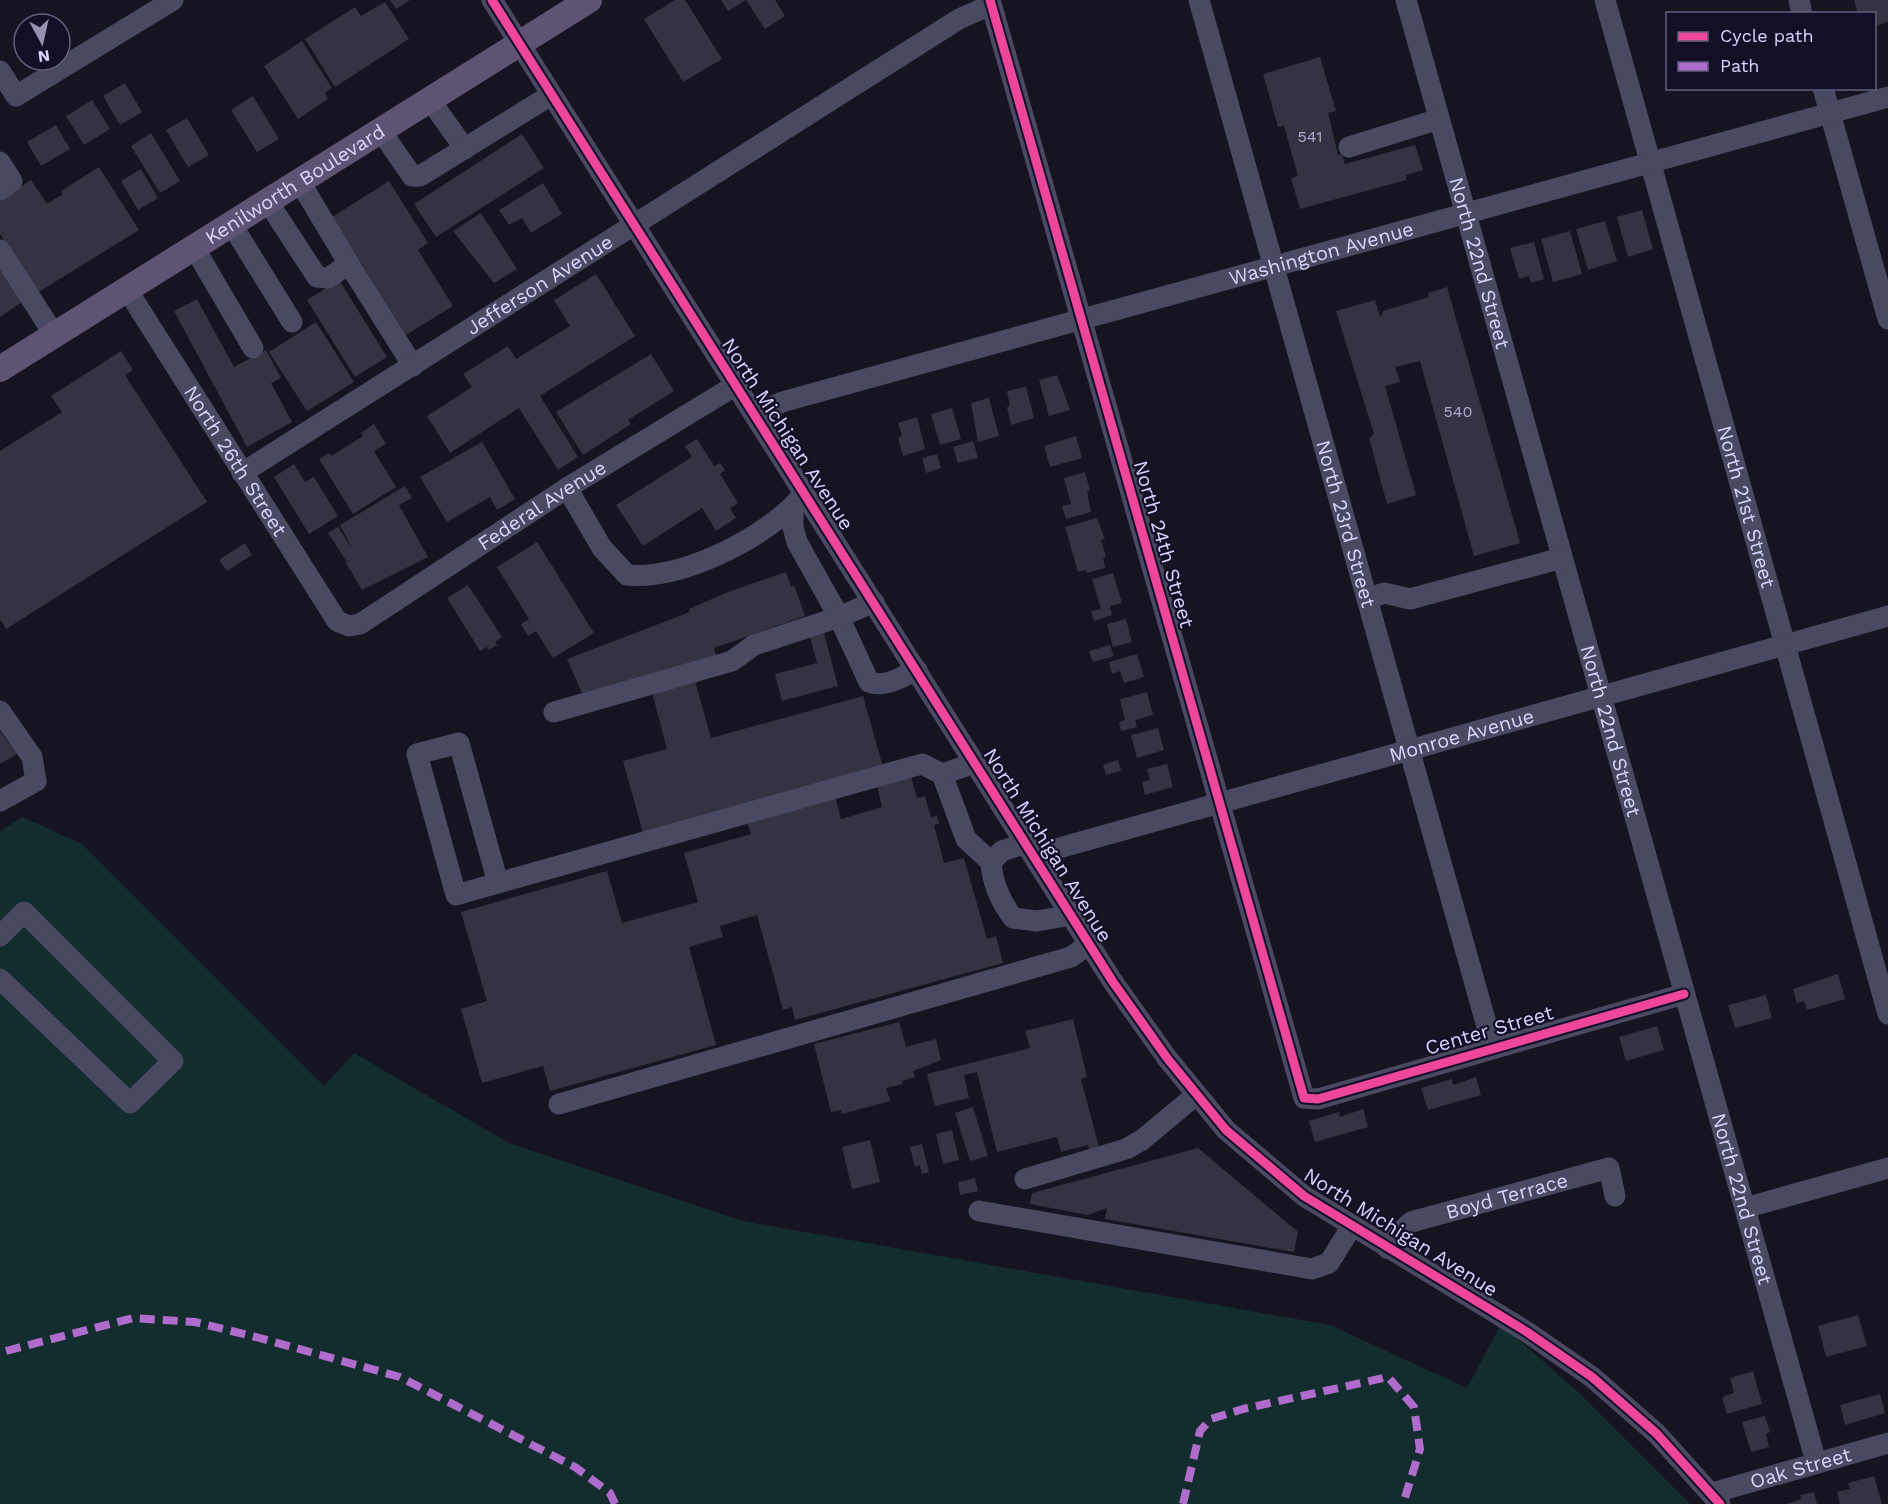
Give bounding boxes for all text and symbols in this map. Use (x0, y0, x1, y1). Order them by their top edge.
north arrow (12, 12, 72, 72)
legend (1666, 12, 1876, 90)
text: Cycle path (1720, 25, 1814, 46)
text: N (37, 46, 51, 67)
text: Path (1720, 55, 1760, 76)
street label: Kenilworth Boulevard (201, 119, 389, 250)
house number: 541 (1297, 127, 1323, 146)
street label: North 22nd Street (1444, 174, 1515, 352)
street label: Washington Avenue (1226, 216, 1416, 290)
street label: Jefferson Avenue (462, 229, 617, 340)
street label: North Michigan Avenue (717, 334, 859, 534)
street label: North 26th Street (179, 381, 292, 541)
house number: 540 (1443, 402, 1473, 421)
street label: North 21st Street (1712, 423, 1781, 591)
street label: North 23rd Street (1311, 437, 1381, 611)
street label: Federal Avenue (473, 455, 610, 555)
street label: North 24th Street (1129, 458, 1200, 631)
street label: North 22nd Street (1575, 642, 1647, 820)
street label: Monroe Avenue (1386, 704, 1537, 767)
street label: North Michigan Avenue (978, 744, 1118, 946)
street label: Center Street (1422, 1000, 1556, 1060)
street label: North 22nd Street (1707, 1110, 1778, 1288)
street label: North Michigan Avenue (1300, 1162, 1502, 1302)
street label: Boyd Terrace (1443, 1168, 1570, 1224)
street label: Oak Street (1747, 1442, 1855, 1494)

